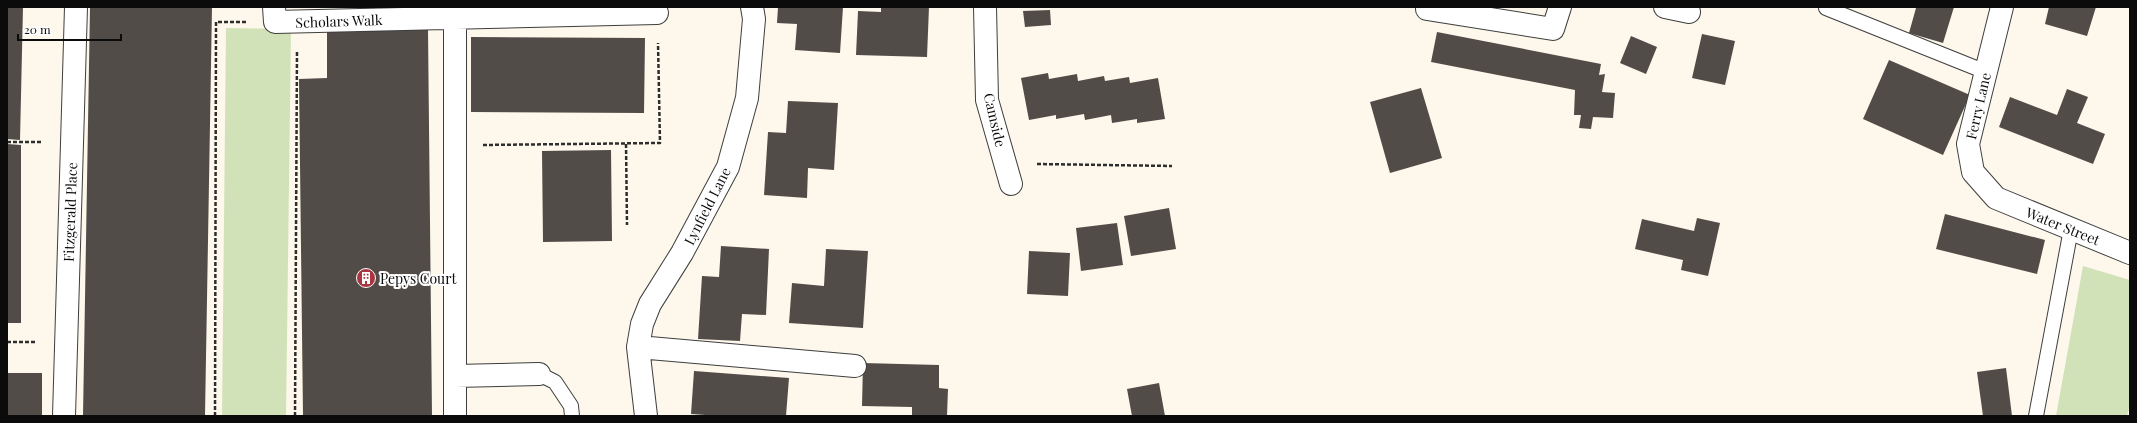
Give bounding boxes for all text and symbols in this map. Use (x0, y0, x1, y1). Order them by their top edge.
street label: Scholars Walk (295, 10, 383, 32)
scale bar (18, 16, 121, 42)
text: 20 m (24, 21, 51, 37)
street label: Ferry Lane (1961, 71, 1995, 141)
street label: Camside (980, 91, 1010, 149)
street label: Fitzgerald Place (59, 162, 81, 262)
street label: Lynfield Lane (679, 164, 735, 248)
street label: Water Street (2022, 202, 2104, 250)
building icon: Pepys Court (355, 267, 377, 289)
place label: Pepys Court (380, 269, 457, 288)

